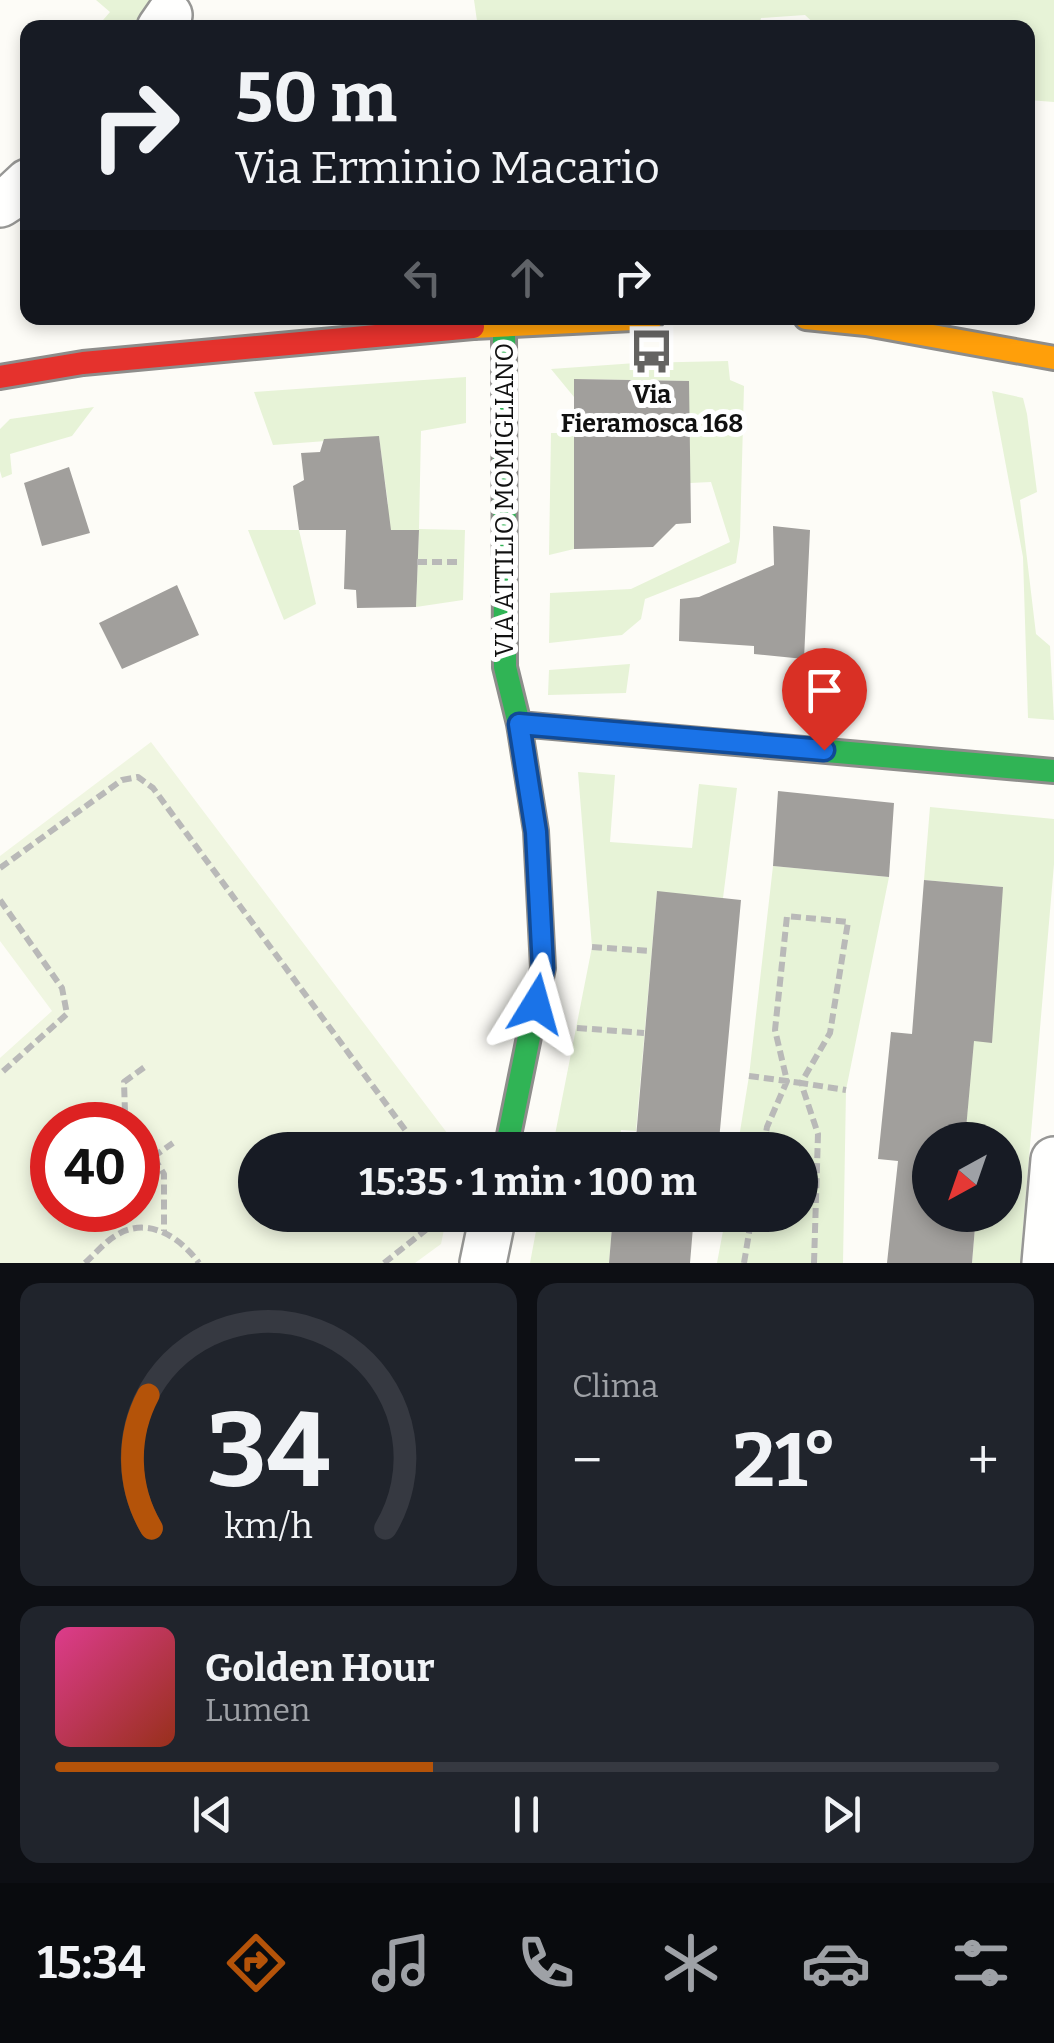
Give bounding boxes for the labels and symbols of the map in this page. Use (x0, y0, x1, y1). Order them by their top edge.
bus stop icon: Via Fieramosca 168 (628, 327, 676, 375)
street label: VIA ATTILIO MOMIGLIANO (490, 343, 520, 657)
place label: Via Fieramosca 168 (561, 380, 743, 439)
pin (782, 648, 867, 751)
position arrow (484, 952, 588, 1056)
speed limit sign: 40 (30, 1102, 160, 1232)
north arrow (912, 1122, 1022, 1232)

